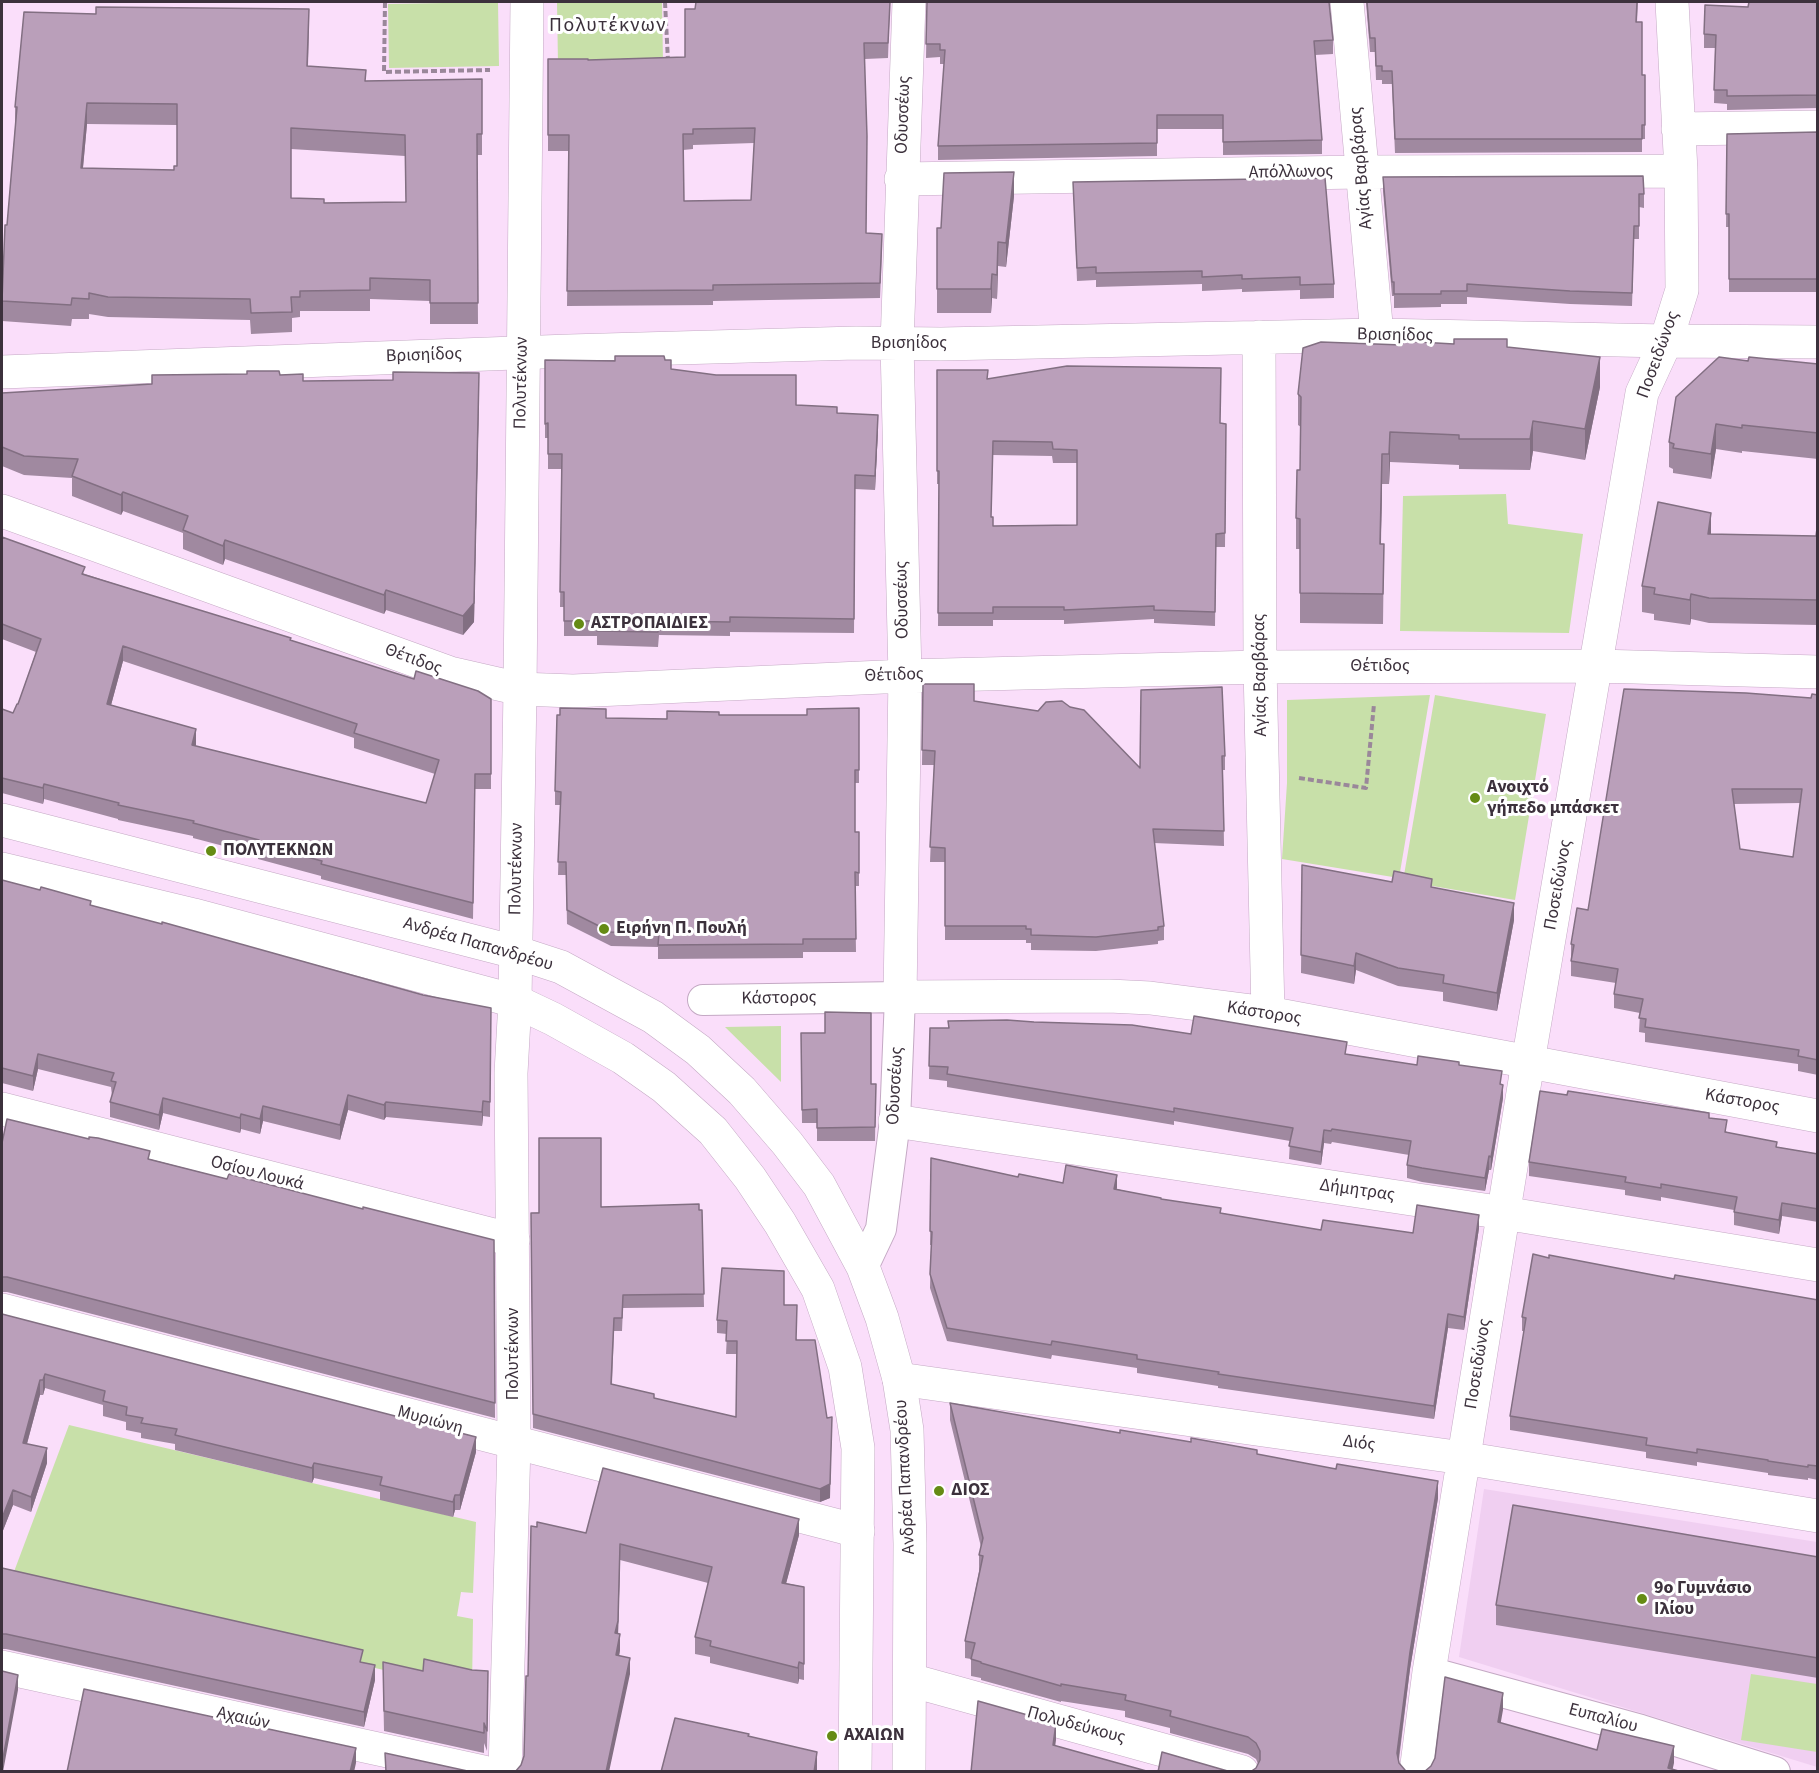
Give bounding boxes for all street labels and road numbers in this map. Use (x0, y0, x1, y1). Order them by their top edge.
street label: Οδυσσέως (892, 75, 916, 155)
street label: Αγίας Βαρβάρας (1346, 106, 1378, 230)
street label: Απόλλωνος (1249, 161, 1333, 185)
street label: Ποσειδώνος (1633, 308, 1685, 402)
street label: Βρισηίδος (1357, 325, 1433, 347)
street label: Βρισηίδος (871, 333, 947, 355)
street label: Πολυτέκνων (510, 337, 534, 429)
street label: Βρισηίδος (386, 344, 462, 368)
street label: Οδυσσέως (892, 561, 914, 639)
street label: Αγίας Βαρβάρας (1249, 613, 1273, 737)
street label: Θέτιδος (381, 640, 445, 680)
street label: Θέτιδος (1350, 656, 1410, 678)
street label: Θέτιδος (864, 664, 924, 688)
street label: Πολυτέκνων (505, 823, 529, 915)
street label: Ποσειδώνος (1540, 838, 1578, 932)
street label: Ανδρέα Παπανδρέου (401, 913, 555, 977)
street label: Κάστορος (741, 988, 817, 1010)
street label: Κάστορος (1225, 997, 1303, 1031)
street label: Οδυσσέως (883, 1046, 909, 1126)
street label: Κάστορος (1703, 1085, 1781, 1119)
street label: Οσίου Λουκά (208, 1152, 306, 1196)
street label: Δήμητρας (1318, 1175, 1396, 1207)
street label: Πολυτέκνων (503, 1308, 525, 1400)
street label: Ποσειδώνος (1461, 1317, 1497, 1411)
street label: Ανδρέα Παπανδρέου (891, 1399, 921, 1555)
street label: Μυριώνη (395, 1402, 465, 1440)
street label: Διός (1341, 1431, 1377, 1457)
street label: Ευπαλίου (1566, 1699, 1640, 1739)
street label: Αχαιών (215, 1703, 271, 1735)
street label: Πολυδεύκους (1025, 1703, 1127, 1749)

